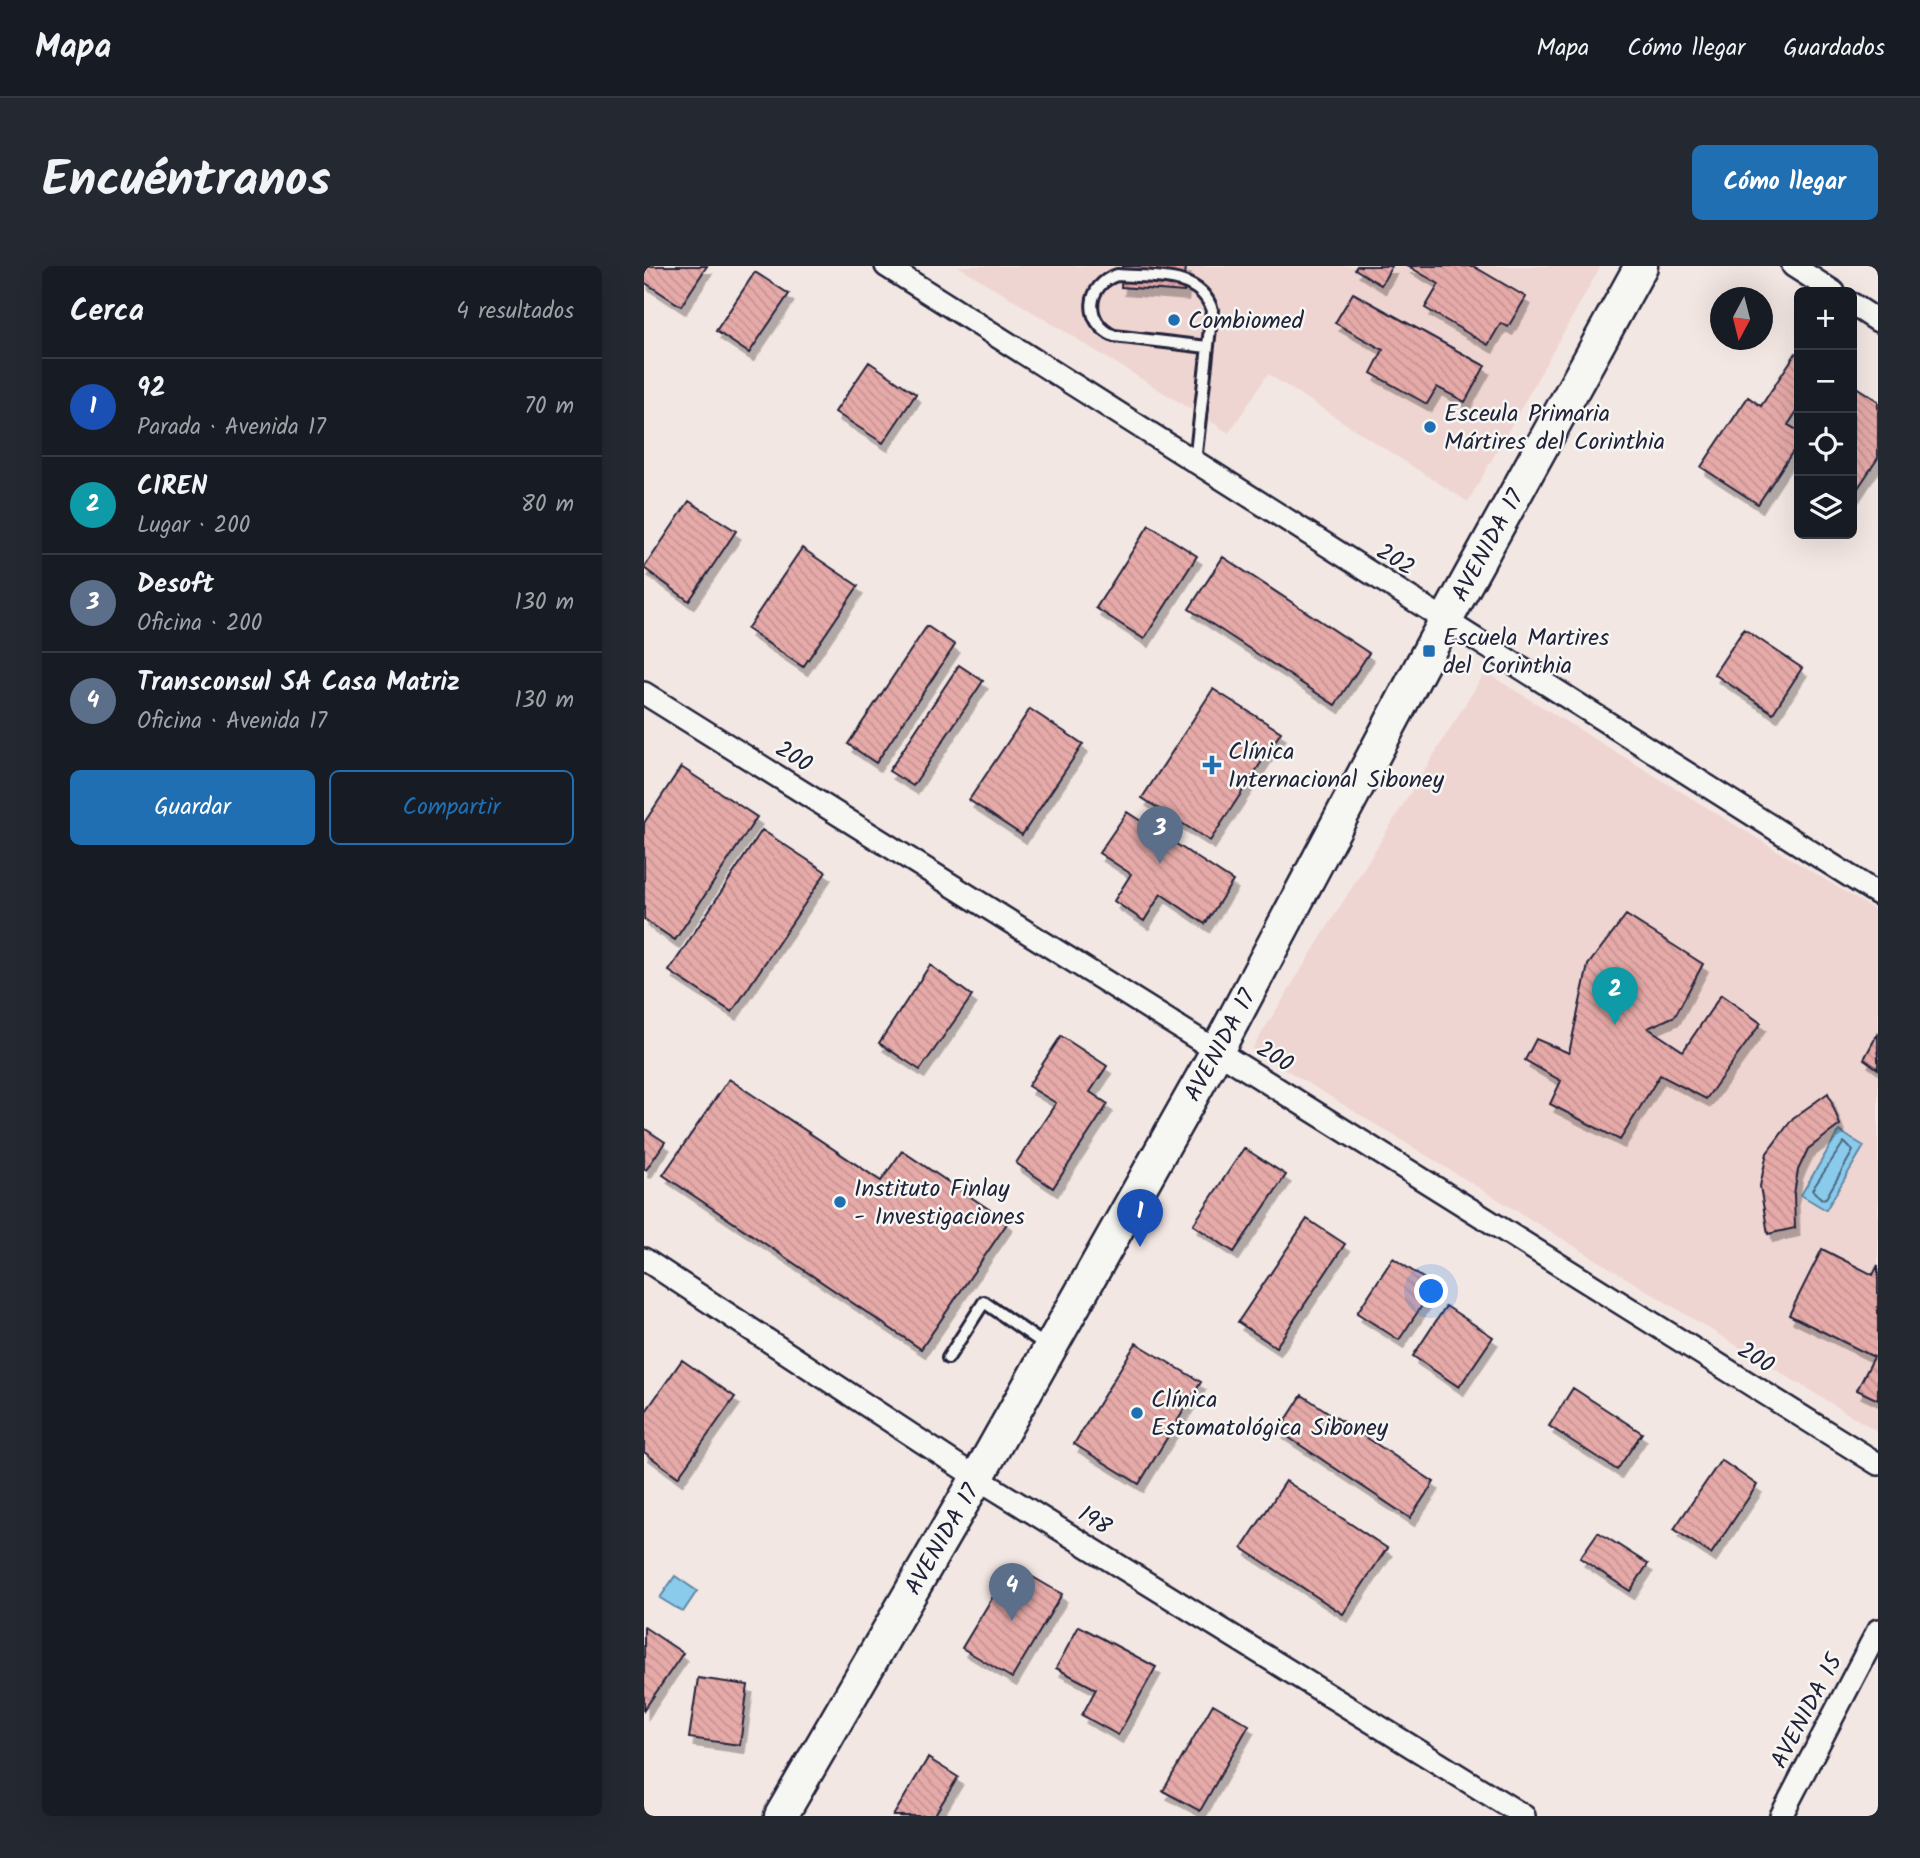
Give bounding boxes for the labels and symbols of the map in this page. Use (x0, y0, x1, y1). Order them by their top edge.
north arrow (1710, 287, 1773, 350)
place label: Combiomed (1188, 302, 1304, 341)
marker: Combiomed (1166, 312, 1182, 328)
place label: Esceula Primaria Mártires del Corinthia (1444, 395, 1665, 462)
marker: Esceula Primaria Mártires del Corinthia (1422, 419, 1438, 435)
street label: AVENIDA 17 (1442, 482, 1536, 609)
street label: 202 (1368, 533, 1422, 587)
place label: Escuela Martires del Corinthia (1443, 619, 1609, 686)
marker: Escuela Martires del Corinthia (1421, 643, 1437, 659)
street label: 200 (767, 731, 820, 784)
place label: Clínica Internacional Siboney (1228, 733, 1445, 800)
marker: Clínica Internacional Siboney (1202, 755, 1222, 775)
pin: 3 (1137, 806, 1183, 864)
pin: 2 (1592, 967, 1638, 1025)
street label: AVENIDA 17 (1174, 982, 1268, 1109)
street label: 200 (1248, 1031, 1301, 1084)
place label: Instituto Finlay - Investigaciones (854, 1170, 1025, 1237)
pin: 1 (1117, 1189, 1163, 1247)
marker: Instituto Finlay - Investigaciones (832, 1194, 848, 1210)
your location (1414, 1274, 1448, 1308)
street label: 200 (1729, 1332, 1782, 1385)
place label: Clínica Estomatológica Siboney (1151, 1381, 1389, 1448)
marker: Clínica Estomatológica Siboney (1129, 1405, 1145, 1421)
street label: AVENIDA 17 (895, 1476, 991, 1603)
street label: 198 (1070, 1496, 1119, 1547)
pin: 4 (989, 1563, 1035, 1621)
street label: AVENIDA 15 (1761, 1645, 1855, 1776)

